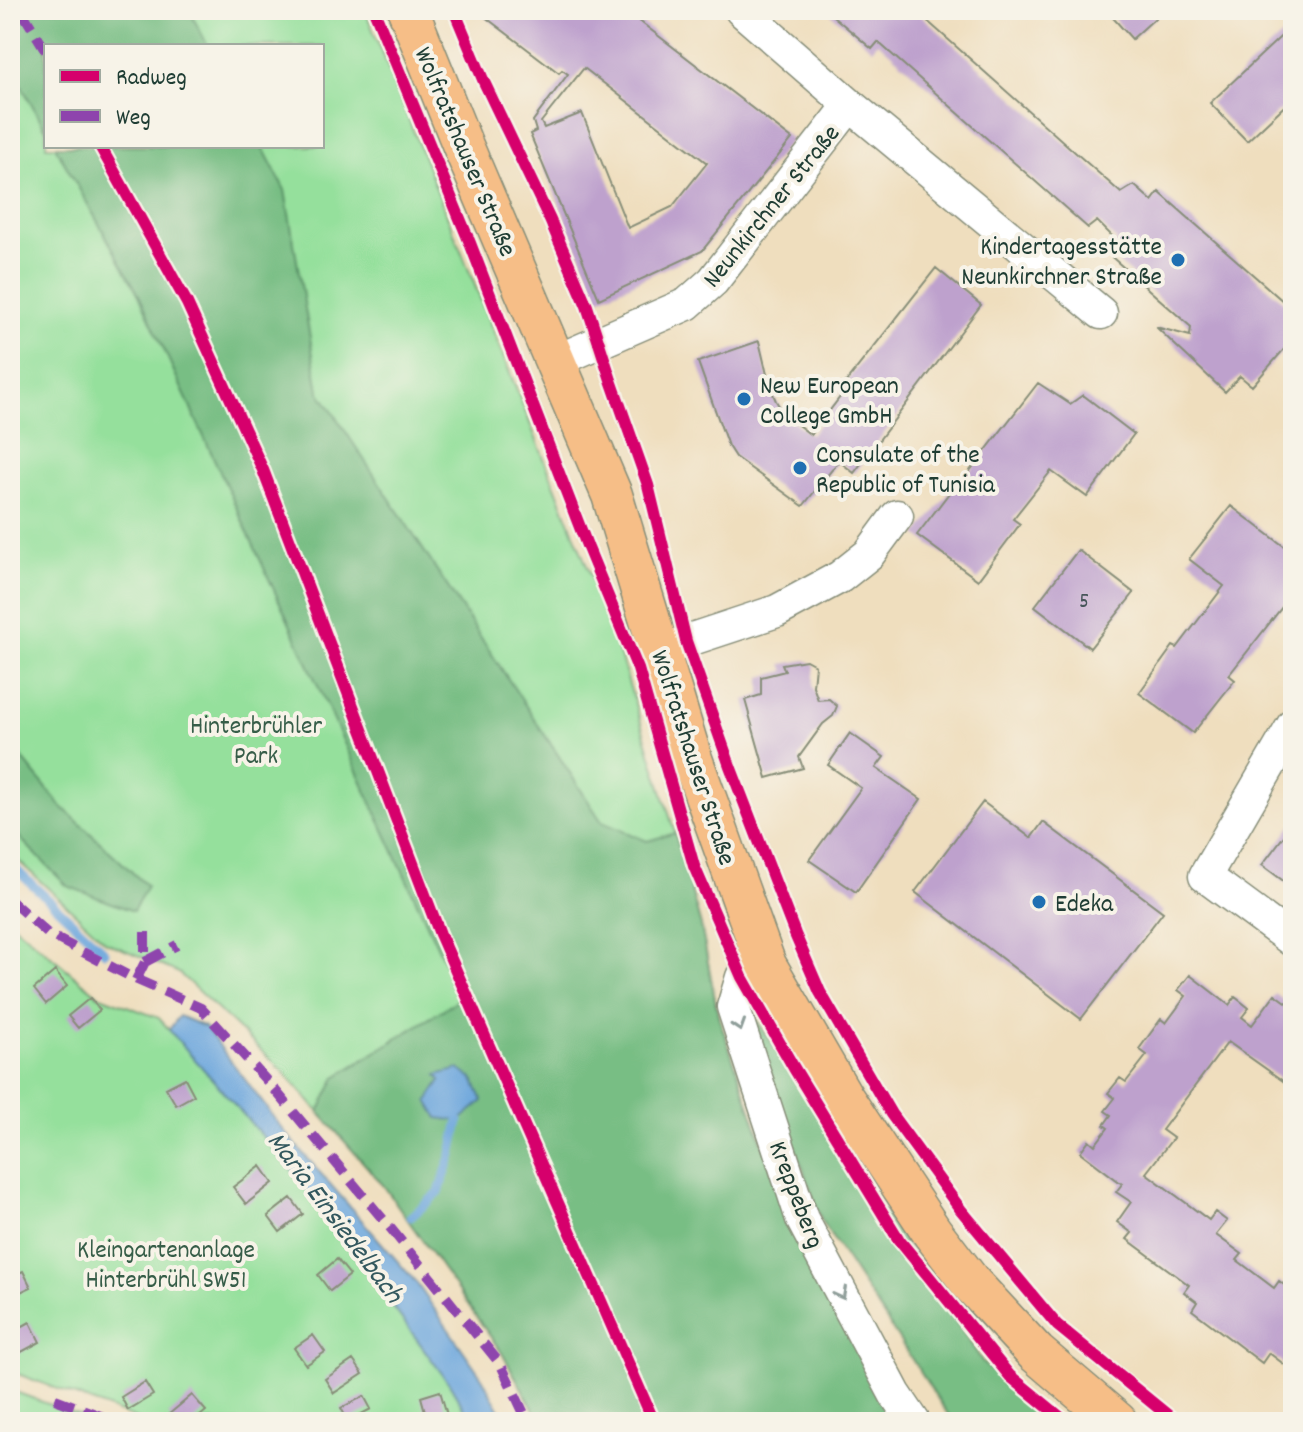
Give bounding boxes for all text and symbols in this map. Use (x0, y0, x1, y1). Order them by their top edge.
street label: Wolfratshauser Straße (403, 42, 525, 263)
legend (44, 44, 324, 148)
text: Radweg (116, 62, 187, 96)
text: Weg (116, 102, 151, 136)
street label: Neunkirchner Straße (695, 118, 850, 297)
place label: Kindertagesstätte Neunkirchner Straße (961, 230, 1162, 297)
marker: Kindertagesstätte Neunkirchner Straße (1169, 251, 1187, 269)
place label: New European College GmbH (760, 369, 899, 436)
marker: New European College GmbH (735, 390, 753, 408)
place label: Consulate of the Republic of Tunisia (816, 438, 996, 505)
marker: Consulate of the Republic of Tunisia (791, 459, 809, 477)
house number: 5 (1079, 587, 1089, 618)
street label: Wolfratshauser Straße (639, 646, 744, 870)
park label: Hinterbrühler Park (190, 709, 322, 776)
place label: Edeka (1055, 887, 1114, 924)
marker: Edeka (1030, 893, 1048, 911)
one-way arrow (729, 1018, 745, 1032)
water label: Maria Einsiedelbach (255, 1125, 412, 1314)
street label: Kreppeberg (757, 1136, 832, 1254)
park label: Kleingartenanlage Hinterbrühl SW51 (77, 1233, 255, 1300)
one-way arrow (832, 1285, 847, 1300)

